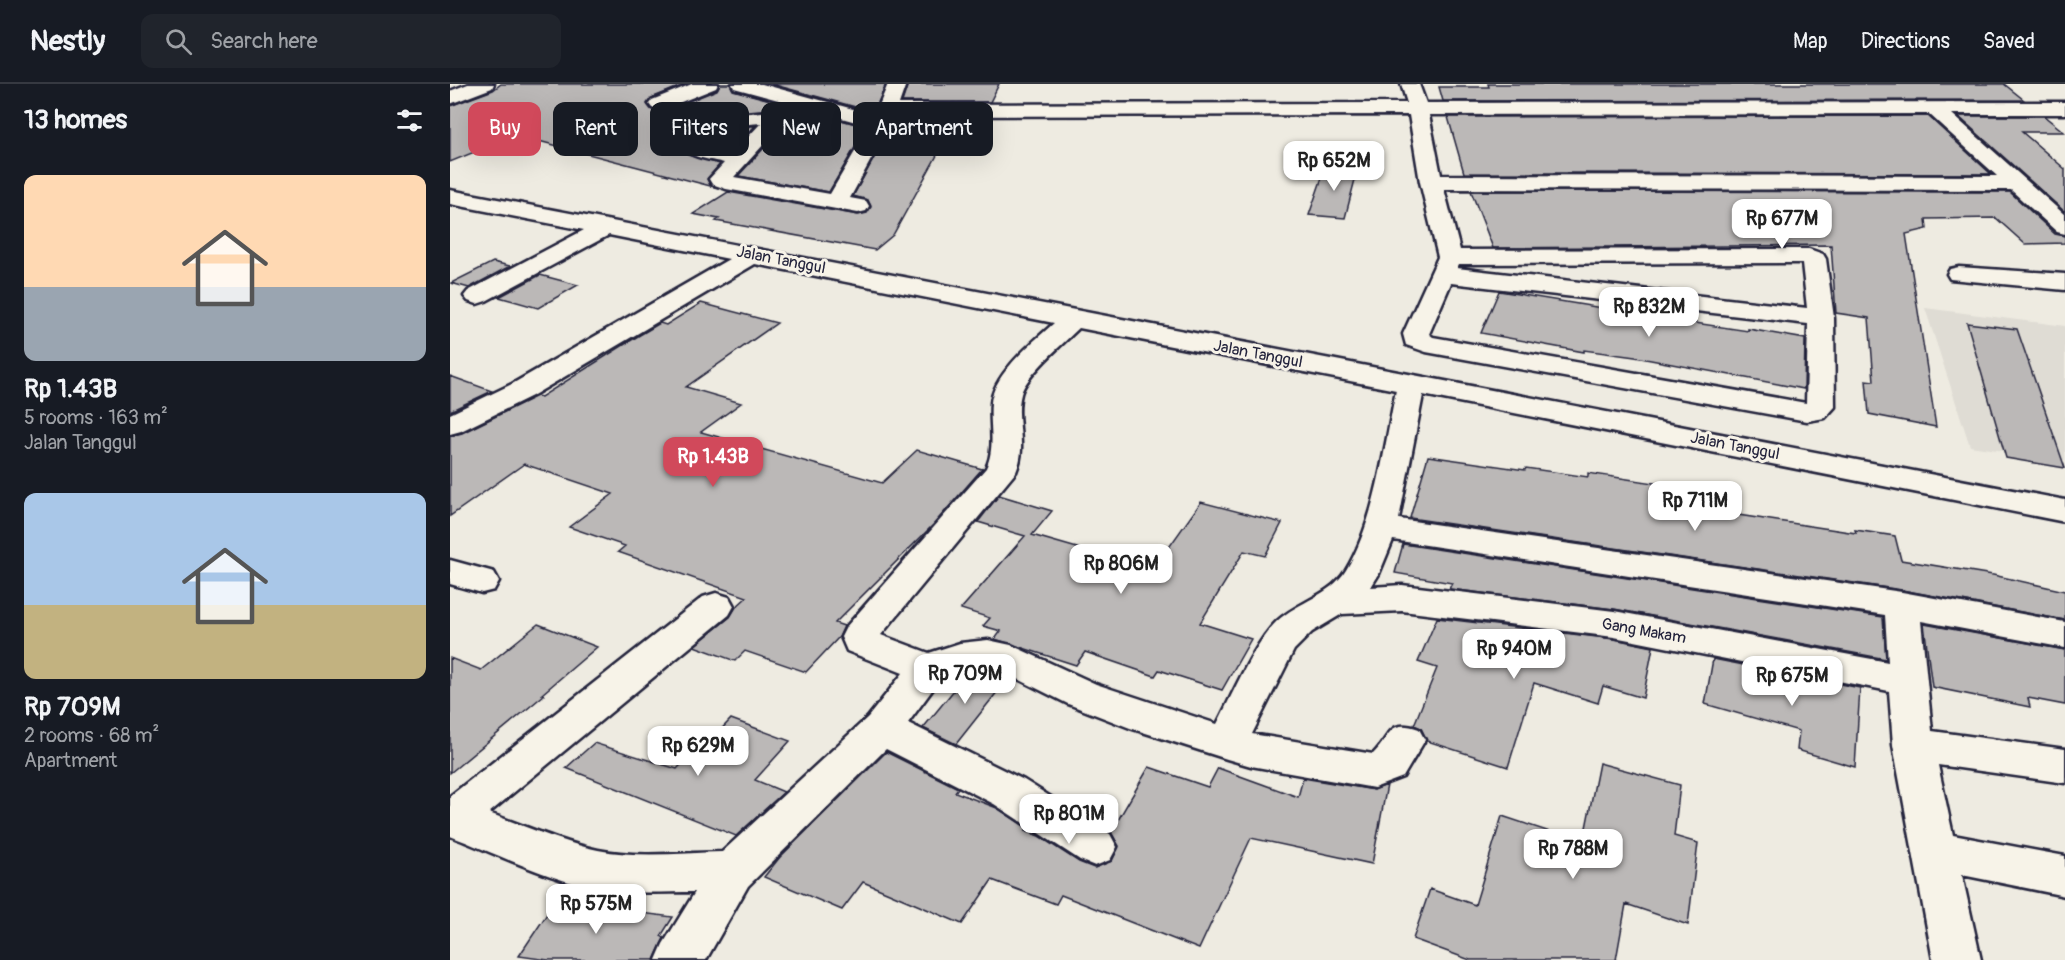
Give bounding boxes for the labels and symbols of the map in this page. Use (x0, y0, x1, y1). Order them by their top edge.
pin: Rp 652M (1279, 141, 1389, 192)
pin: Rp 677M (1727, 199, 1837, 250)
street label: Jalan Tanggul (735, 242, 827, 278)
pin: Rp 832M (1594, 287, 1704, 338)
street label: Jalan Tanggul (1212, 336, 1304, 372)
street label: Jalan Tanggul (1689, 428, 1781, 464)
pin: Rp 1.43B (651, 437, 775, 488)
pin: Rp 711M (1640, 481, 1750, 532)
pin: Rp 806M (1066, 544, 1176, 595)
street label: Gang Makam (1600, 614, 1688, 648)
pin: Rp 940M (1459, 629, 1569, 680)
pin: Rp 709M (910, 654, 1020, 705)
pin: Rp 675M (1737, 656, 1847, 707)
pin: Rp 629M (643, 726, 753, 777)
pin: Rp 801M (1014, 794, 1124, 845)
pin: Rp 788M (1518, 829, 1628, 880)
pin: Rp 575M (541, 884, 651, 935)

